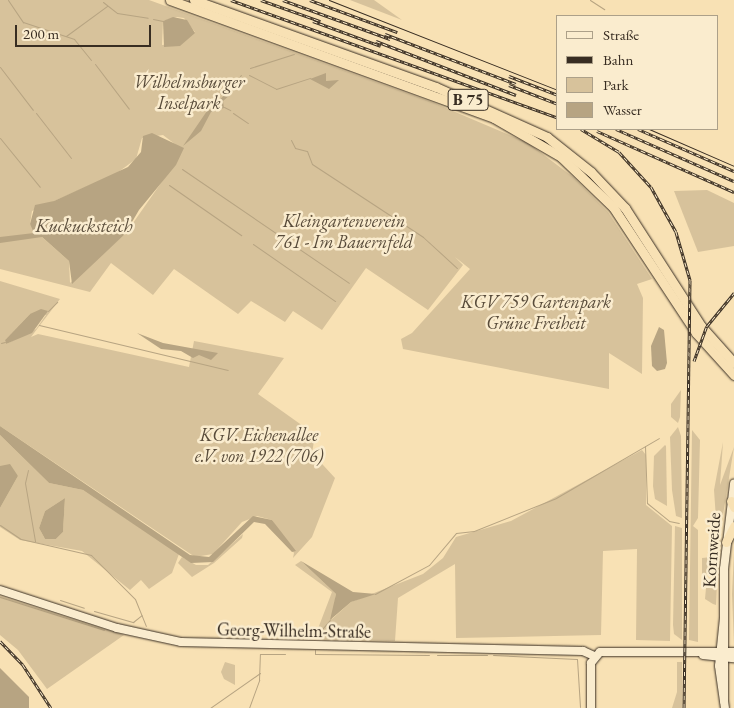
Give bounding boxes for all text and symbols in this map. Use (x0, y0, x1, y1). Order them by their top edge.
scale bar (18, 15, 154, 47)
legend (556, 15, 719, 130)
text: 200 m (23, 24, 59, 43)
text: Straße (603, 25, 639, 44)
text: Bahn (603, 50, 633, 69)
park label: Wilhelmsburger Inselpark (133, 72, 245, 115)
text: Park (603, 75, 629, 94)
road number: B 75 (447, 86, 489, 114)
text: Wasser (603, 100, 642, 119)
park label: Kleingartenverein 761 - Im Bauernfeld (275, 211, 413, 253)
water label: Kuckucksteich (35, 215, 133, 237)
park label: KGV 759 Gartenpark Grüne Freiheit (461, 292, 611, 334)
park label: KGV. Eichenallee e.V. von 1922 (706) (195, 425, 323, 468)
street label: Kornweide (699, 512, 725, 588)
street label: Georg-Wilhelm-Straße (217, 619, 371, 643)

